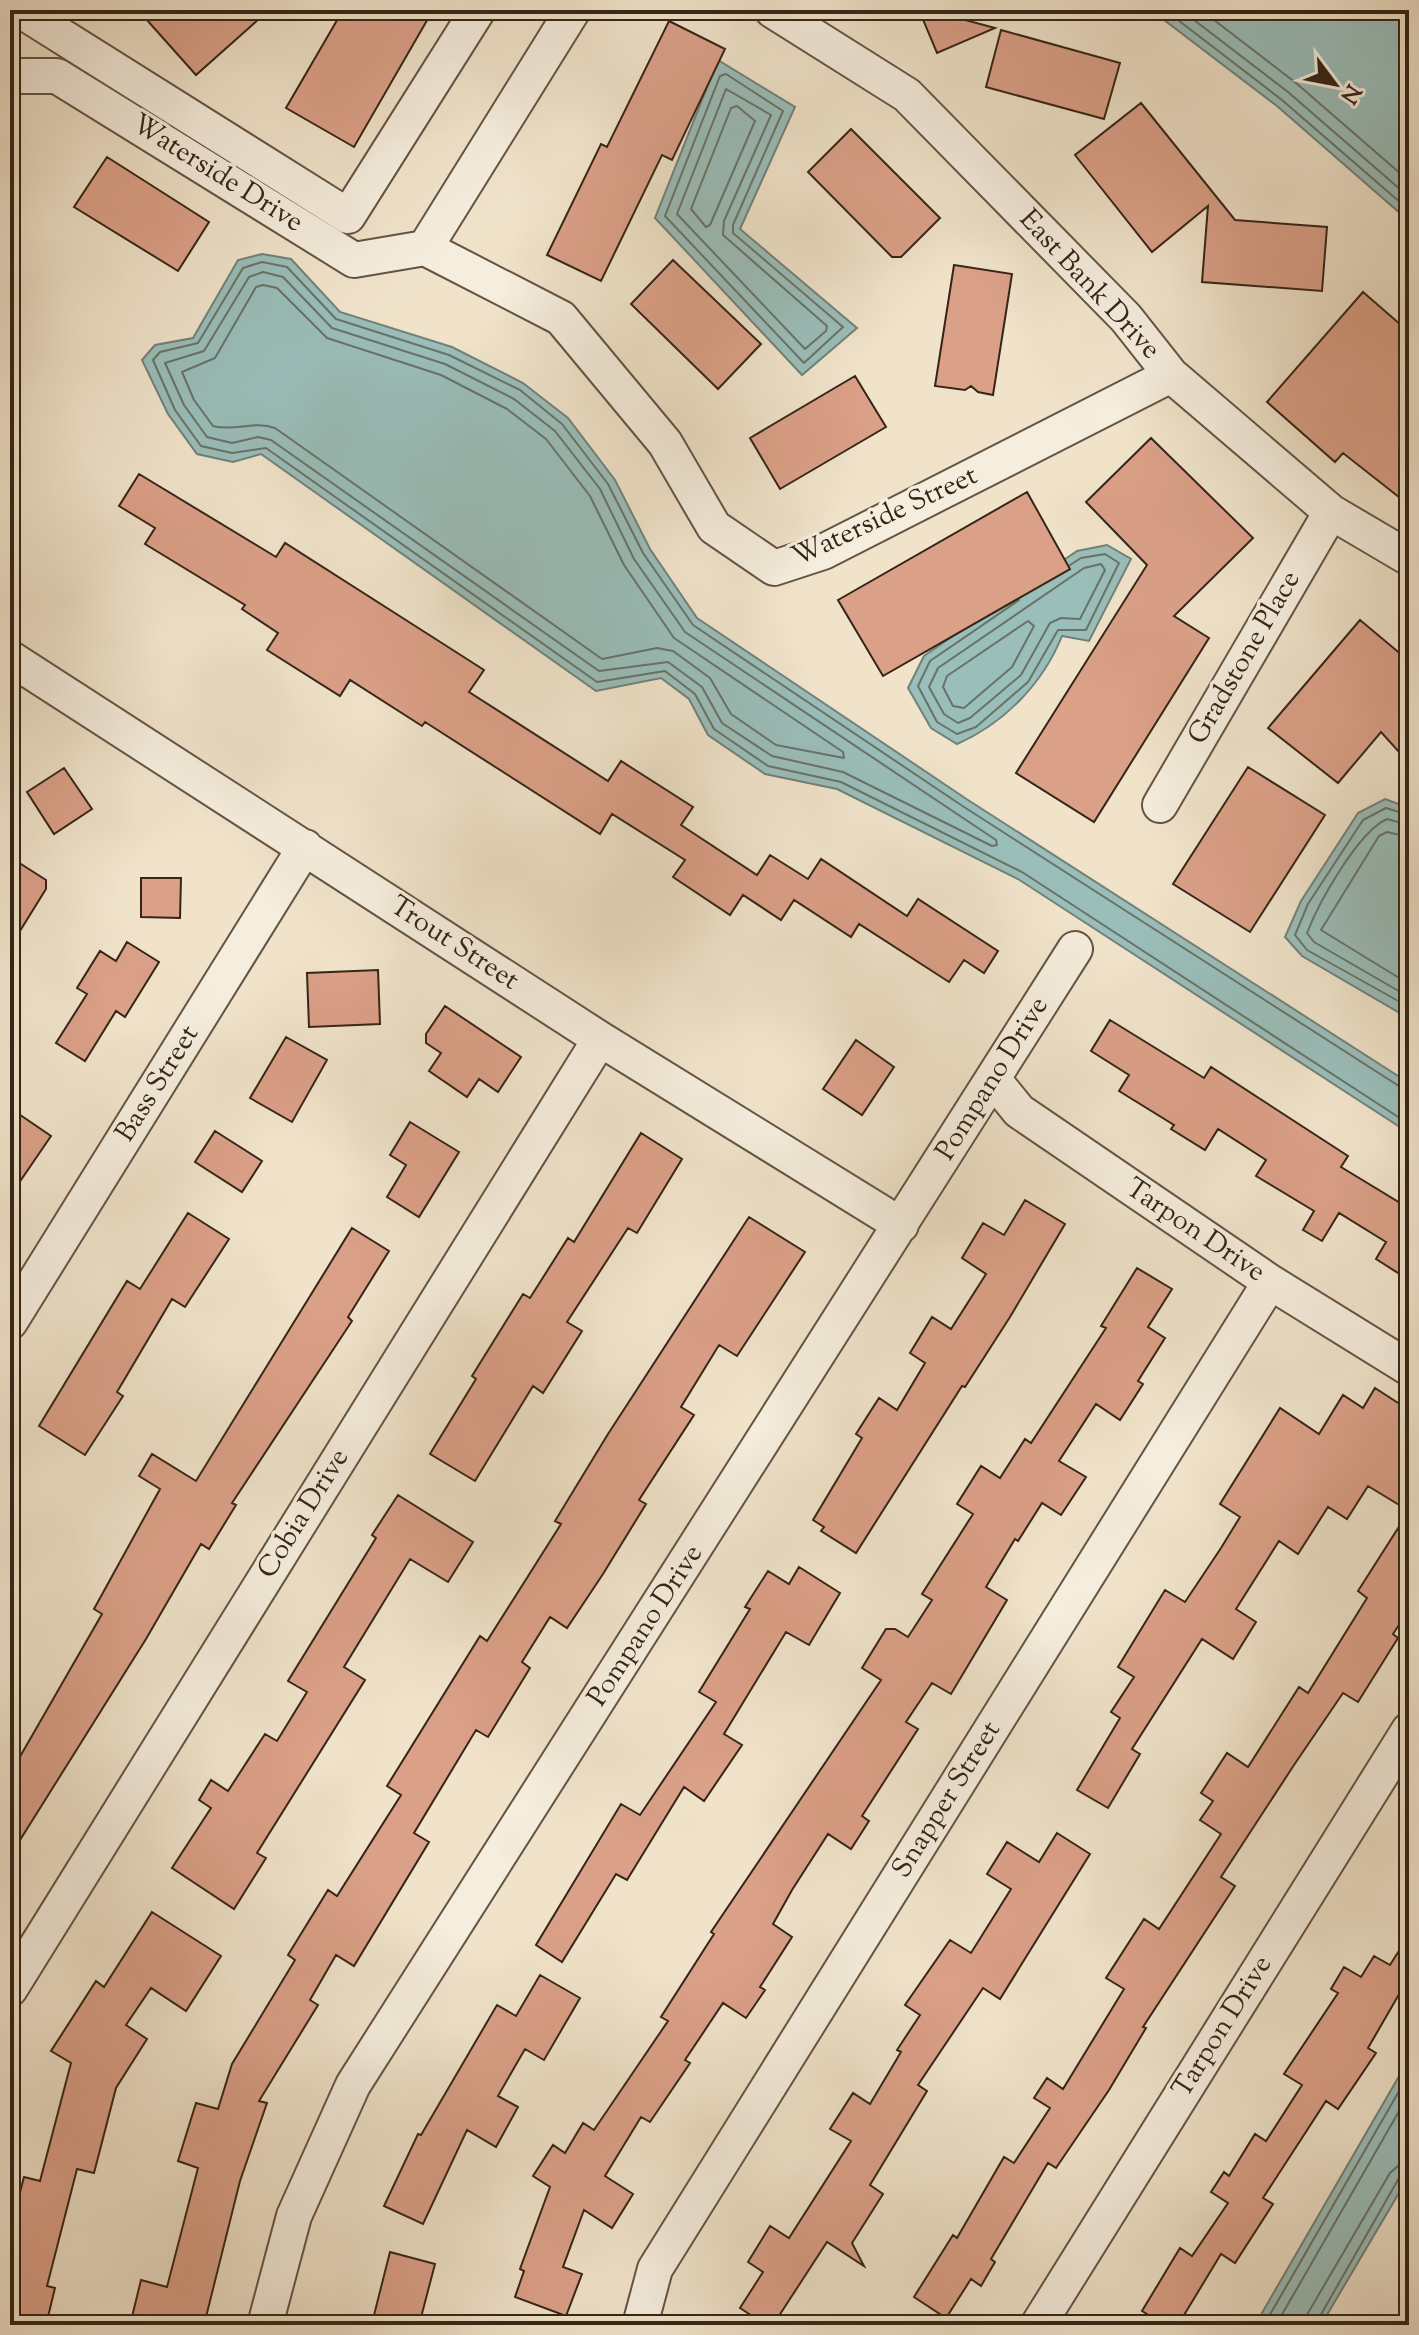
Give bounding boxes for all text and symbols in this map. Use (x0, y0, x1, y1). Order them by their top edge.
north arrow (1295, 44, 1375, 124)
text: N (1331, 77, 1368, 109)
street label: Waterside Drive (123, 105, 311, 243)
street label: East Bank Drive (1009, 201, 1169, 369)
street label: Waterside Street (786, 456, 985, 578)
street label: Gradstone Place (1179, 564, 1311, 752)
street label: Trout Street (381, 887, 527, 1001)
street label: Pompano Drive (927, 989, 1059, 1169)
street label: Bass Street (106, 1018, 210, 1150)
street label: Tarpon Drive (1117, 1169, 1273, 1293)
street label: Cobia Drive (248, 1441, 360, 1587)
street label: Pompano Drive (579, 1537, 713, 1715)
street label: Snapper Street (883, 1713, 1011, 1886)
street label: Tarpon Drive (1163, 1948, 1283, 2106)

